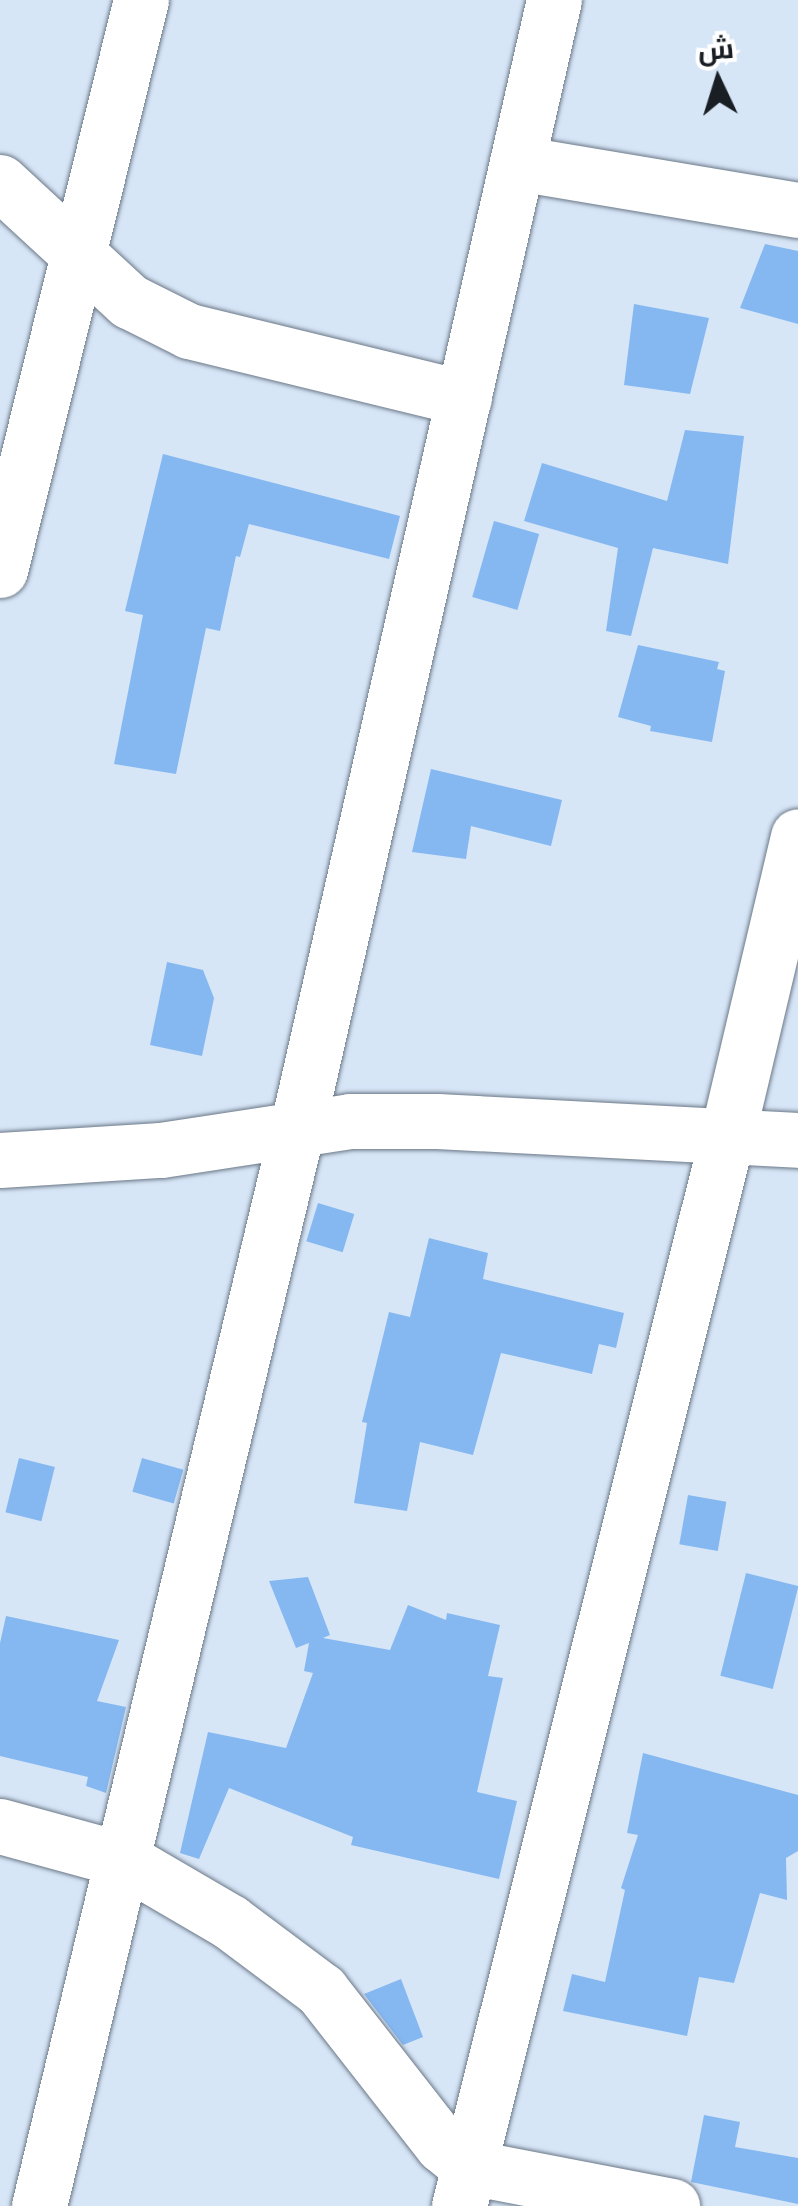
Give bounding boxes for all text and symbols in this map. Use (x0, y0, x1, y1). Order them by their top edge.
text: ش (697, 29, 735, 70)
north arrow (668, 30, 768, 130)

